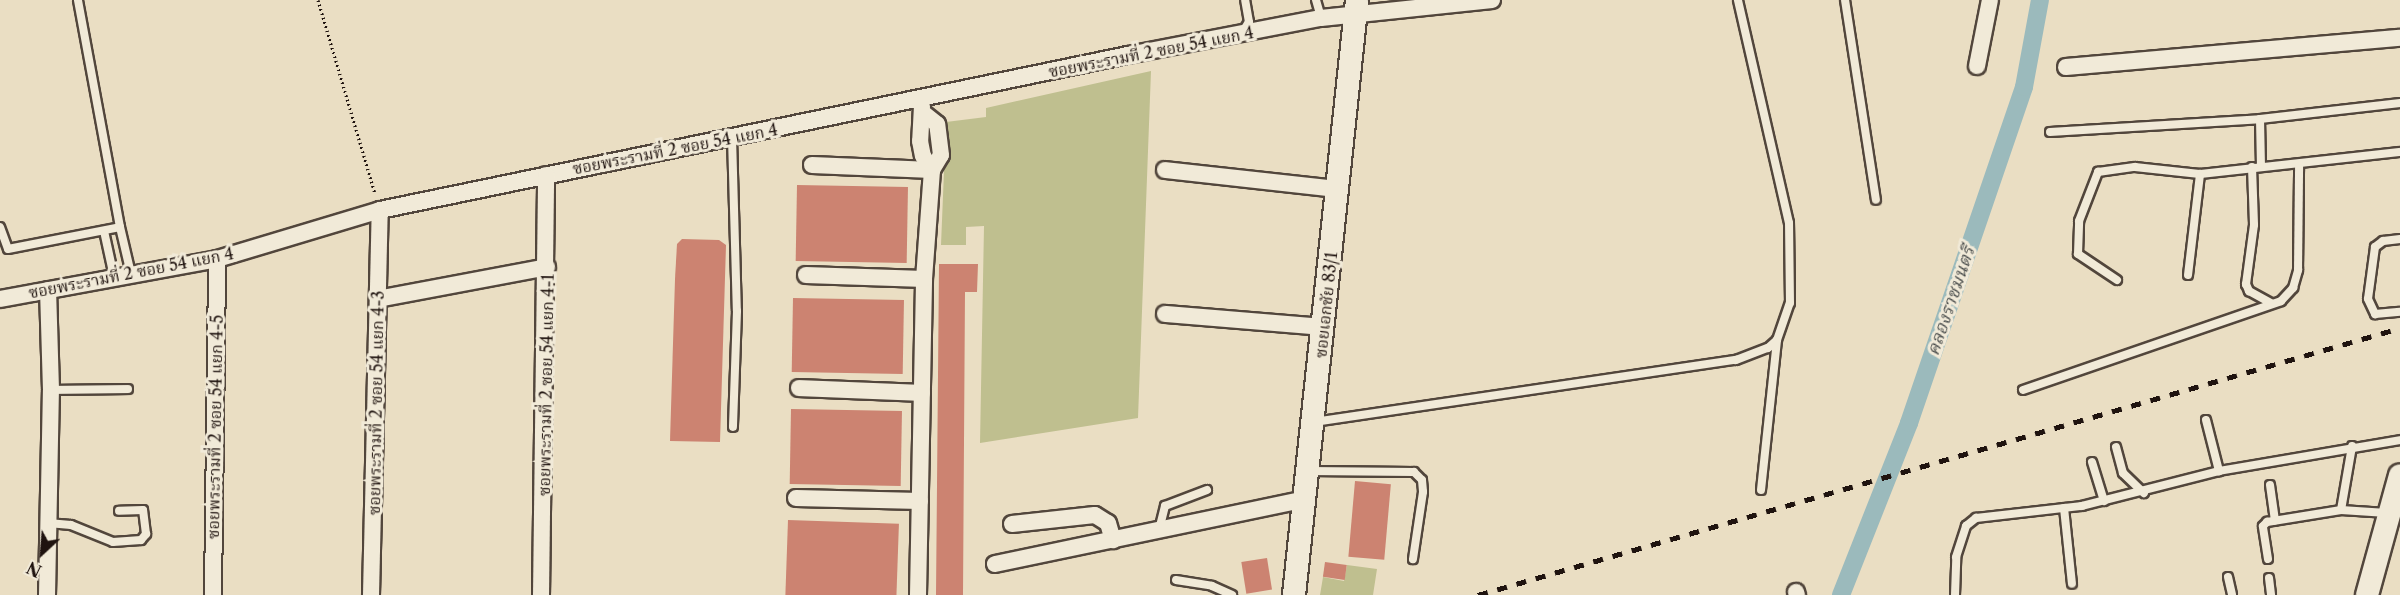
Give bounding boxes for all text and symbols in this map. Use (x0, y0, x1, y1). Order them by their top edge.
street label: ซอยพระรามที่ 2 ซอย 54 แยก 4 (1047, 23, 1255, 81)
street label: ซอยพระรามที่ 2 ซอย 54 แยก 4 (571, 120, 779, 178)
street label: ซอยพระรามที่ 2 ซอย 54 แยก 4 (27, 244, 235, 302)
water label: คลองราชมนตรี (1922, 244, 1980, 358)
street label: ซอยเอกชัย 83/1 (1311, 251, 1341, 359)
street label: ซอยพระรามที่ 2 ซอย 54 แยก 4-1 (534, 274, 558, 496)
street label: ซอยพระรามที่ 2 ซอย 54 แยก 4-3 (364, 291, 388, 515)
street label: ซอยพระรามที่ 2 ซอย 54 แยก 4-5 (203, 315, 227, 539)
north arrow (12, 523, 72, 583)
text: N (23, 557, 45, 581)

